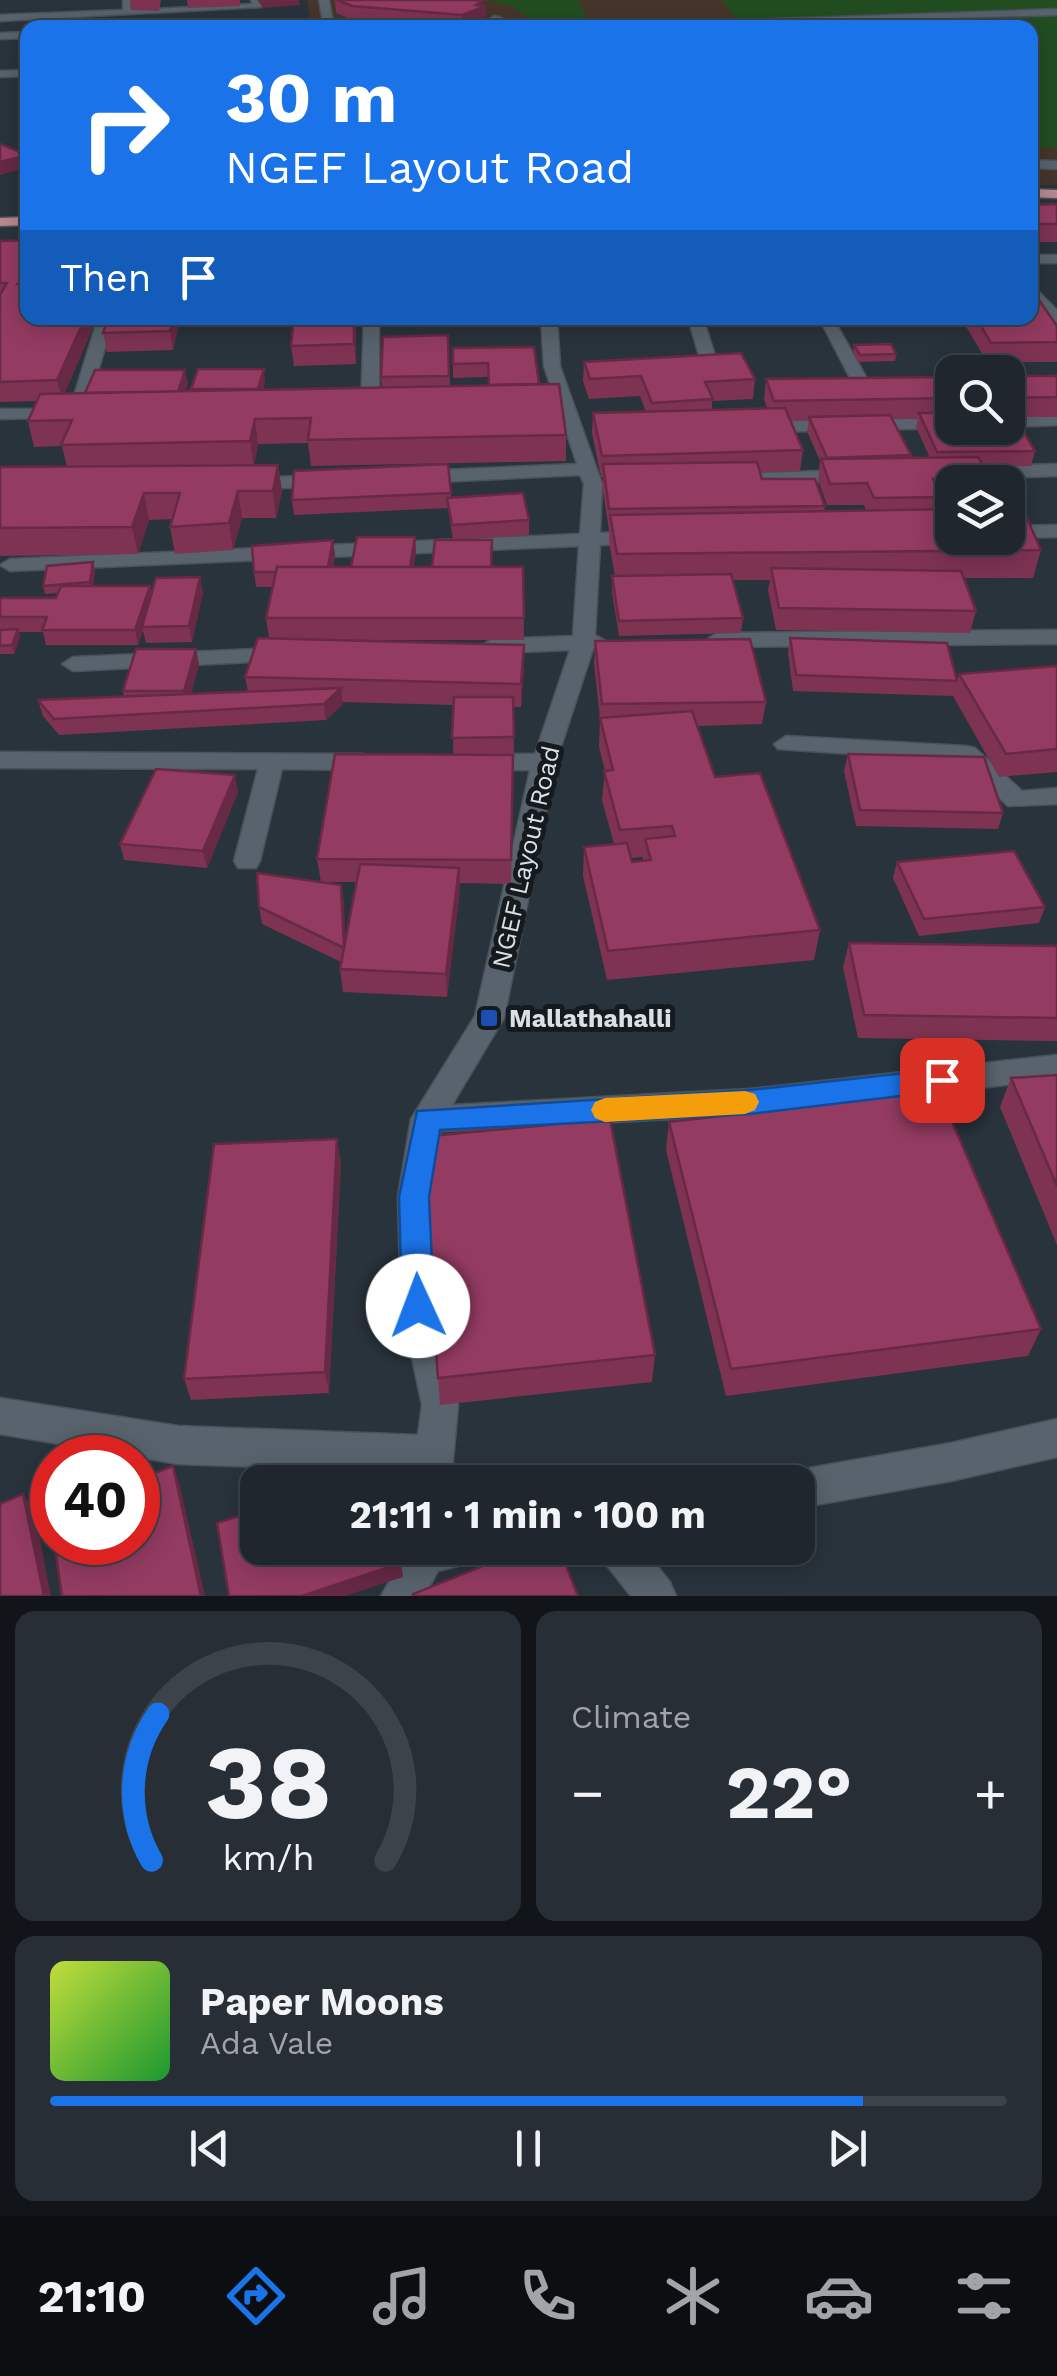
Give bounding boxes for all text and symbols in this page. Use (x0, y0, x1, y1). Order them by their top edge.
text: 30 m (225, 57, 397, 139)
icon: right (60, 60, 190, 190)
text: NGEF Layout Road (225, 141, 634, 194)
icon: arrive (171, 250, 226, 305)
text: Then (60, 256, 151, 300)
map controls (935, 355, 1025, 555)
button: search (935, 355, 1025, 445)
button: layers (935, 465, 1025, 555)
street label: NGEF Layout Road (486, 743, 566, 971)
place label: Mallathahalli (509, 1004, 672, 1033)
marker: Mallathahalli (478, 1007, 500, 1029)
pin (900, 1038, 985, 1123)
icon: arrive (915, 1053, 970, 1108)
position arrow (366, 1254, 470, 1358)
speed limit sign: 40 (30, 1435, 160, 1565)
text: 21:11 · 1 min · 100 m (349, 1493, 706, 1537)
text: Climate (571, 1698, 691, 1736)
text: 38 (205, 1721, 331, 1843)
text: 22° (726, 1748, 852, 1836)
text: − (571, 1761, 604, 1825)
text: + (974, 1761, 1007, 1825)
text: km/h (222, 1837, 314, 1879)
text: Paper Moons (200, 1980, 444, 2024)
text: Ada Vale (200, 2024, 333, 2062)
icon: previous (182, 2121, 237, 2176)
icon: pause (501, 2121, 556, 2176)
icon: next (820, 2121, 875, 2176)
icon: directions (221, 2261, 291, 2331)
icon: music (367, 2261, 437, 2331)
icon: phone (513, 2261, 583, 2331)
icon: climate (658, 2261, 728, 2331)
icon: car (804, 2261, 874, 2331)
icon: filters (949, 2261, 1019, 2331)
text: 21:10 (38, 2270, 146, 2323)

